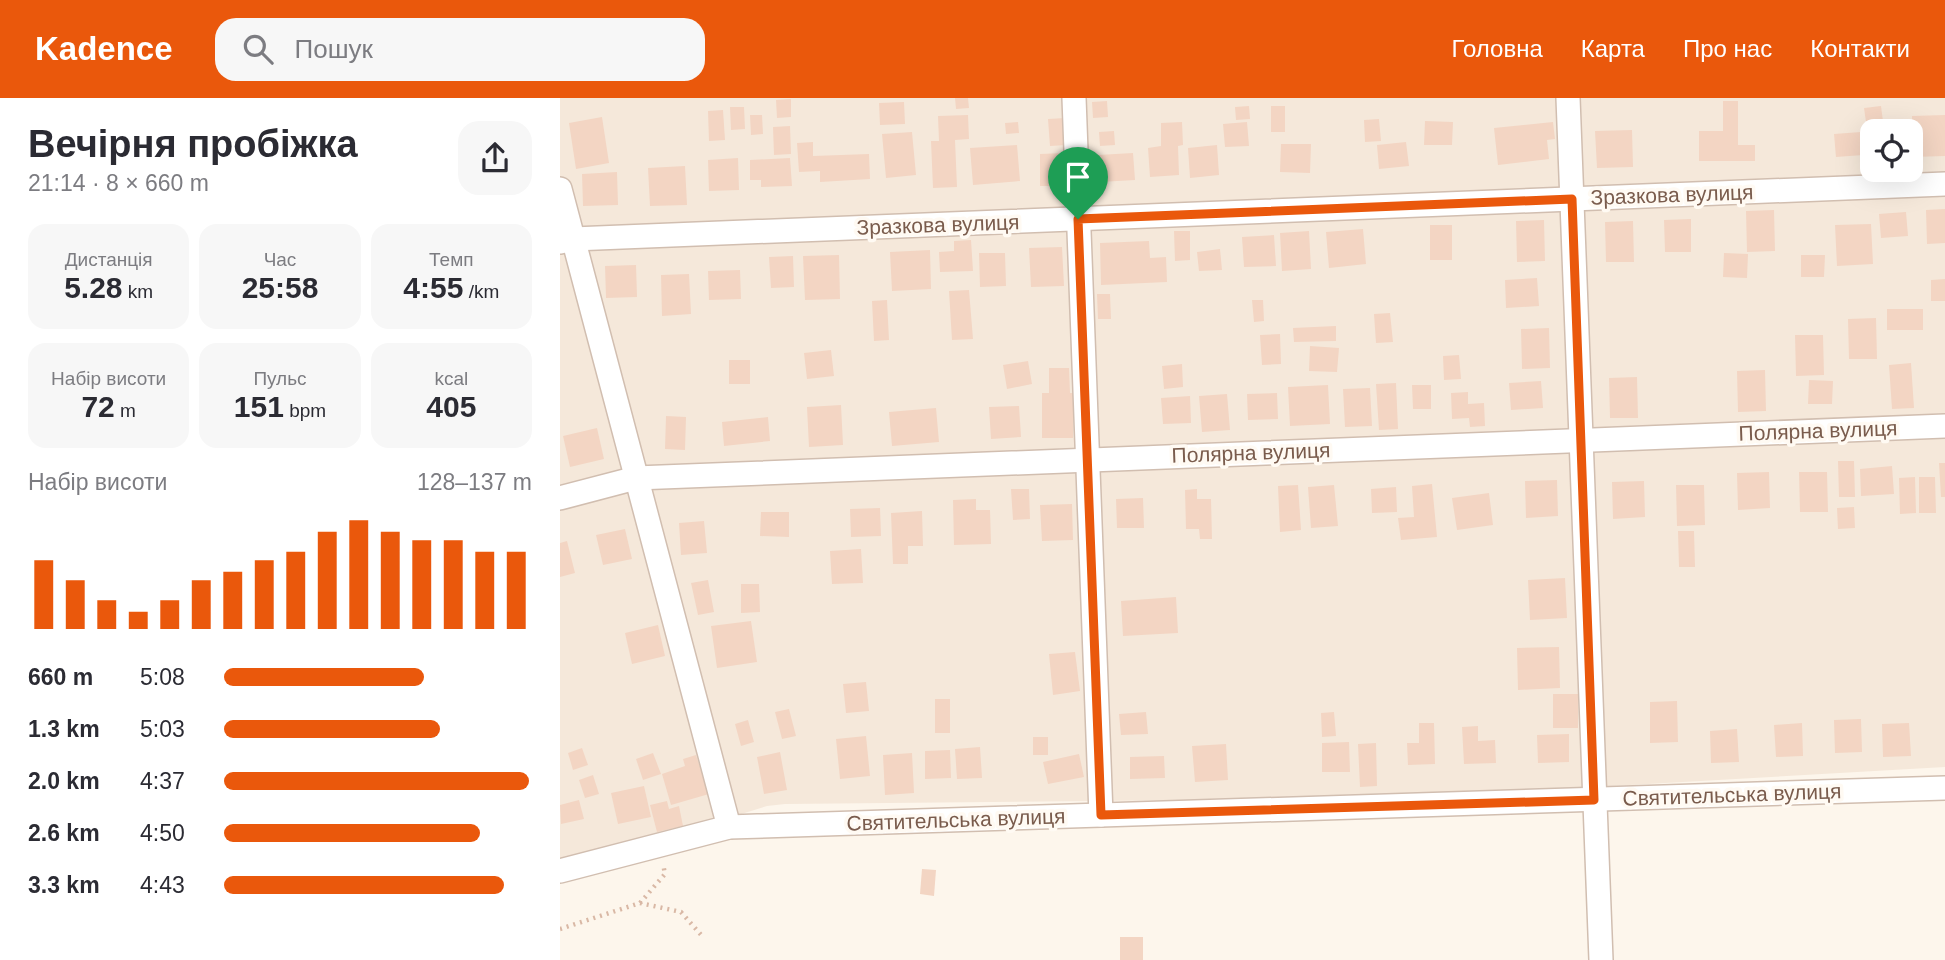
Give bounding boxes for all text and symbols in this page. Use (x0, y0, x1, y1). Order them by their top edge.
search box (215, 18, 705, 81)
text: Kadence (35, 30, 173, 67)
icon: search (239, 30, 277, 68)
text: Пошук (295, 34, 373, 64)
text: Головна (1452, 35, 1543, 62)
text: Карта (1581, 35, 1645, 62)
text: Про нас (1683, 35, 1772, 62)
text: Контакти (1810, 35, 1910, 62)
map controls (1860, 119, 1923, 182)
button: locate (1860, 119, 1923, 182)
button: share (458, 121, 532, 195)
text: Вечірня пробіжка (28, 123, 358, 165)
pin (1048, 147, 1108, 219)
icon: arrive (1059, 158, 1097, 196)
text: 21:14 · 8 × 660 m (28, 170, 209, 196)
street label: Зразкова вулиця (1590, 180, 1754, 209)
street label: Зразкова вулиця (856, 210, 1020, 239)
text: Дистанція (65, 249, 153, 270)
text: Час (264, 249, 296, 270)
text: Темп (429, 249, 474, 270)
text: 5.28 (64, 271, 123, 304)
text: 25:58 (242, 271, 318, 304)
text: 4:55 (403, 271, 463, 304)
text: km (123, 281, 153, 302)
text: /km (463, 281, 499, 302)
text: Набір висоти (51, 368, 166, 389)
text: Пульс (253, 368, 307, 389)
text: kcal (434, 368, 468, 389)
text: 72 (81, 390, 115, 423)
text: 151 (234, 390, 284, 423)
text: 405 (426, 390, 476, 423)
text: m (115, 400, 136, 421)
text: bpm (284, 400, 326, 421)
street label: Полярна вулиця (1738, 416, 1898, 445)
street label: Полярна вулиця (1171, 438, 1331, 467)
text: Набір висоти (28, 469, 167, 495)
text: 128–137 m (417, 469, 532, 495)
text: 660 m (28, 664, 93, 690)
text: 5:08 (140, 664, 185, 690)
text: 1.3 km (28, 716, 100, 742)
text: 5:03 (140, 716, 185, 742)
text: 2.0 km (28, 768, 100, 794)
text: 4:37 (140, 768, 185, 794)
street label: Святительська вулиця (1622, 779, 1842, 810)
street label: Святительська вулиця (846, 804, 1066, 835)
text: 2.6 km (28, 820, 100, 846)
text: 4:50 (140, 820, 185, 846)
text: 3.3 km (28, 872, 100, 898)
text: 4:43 (140, 872, 185, 898)

